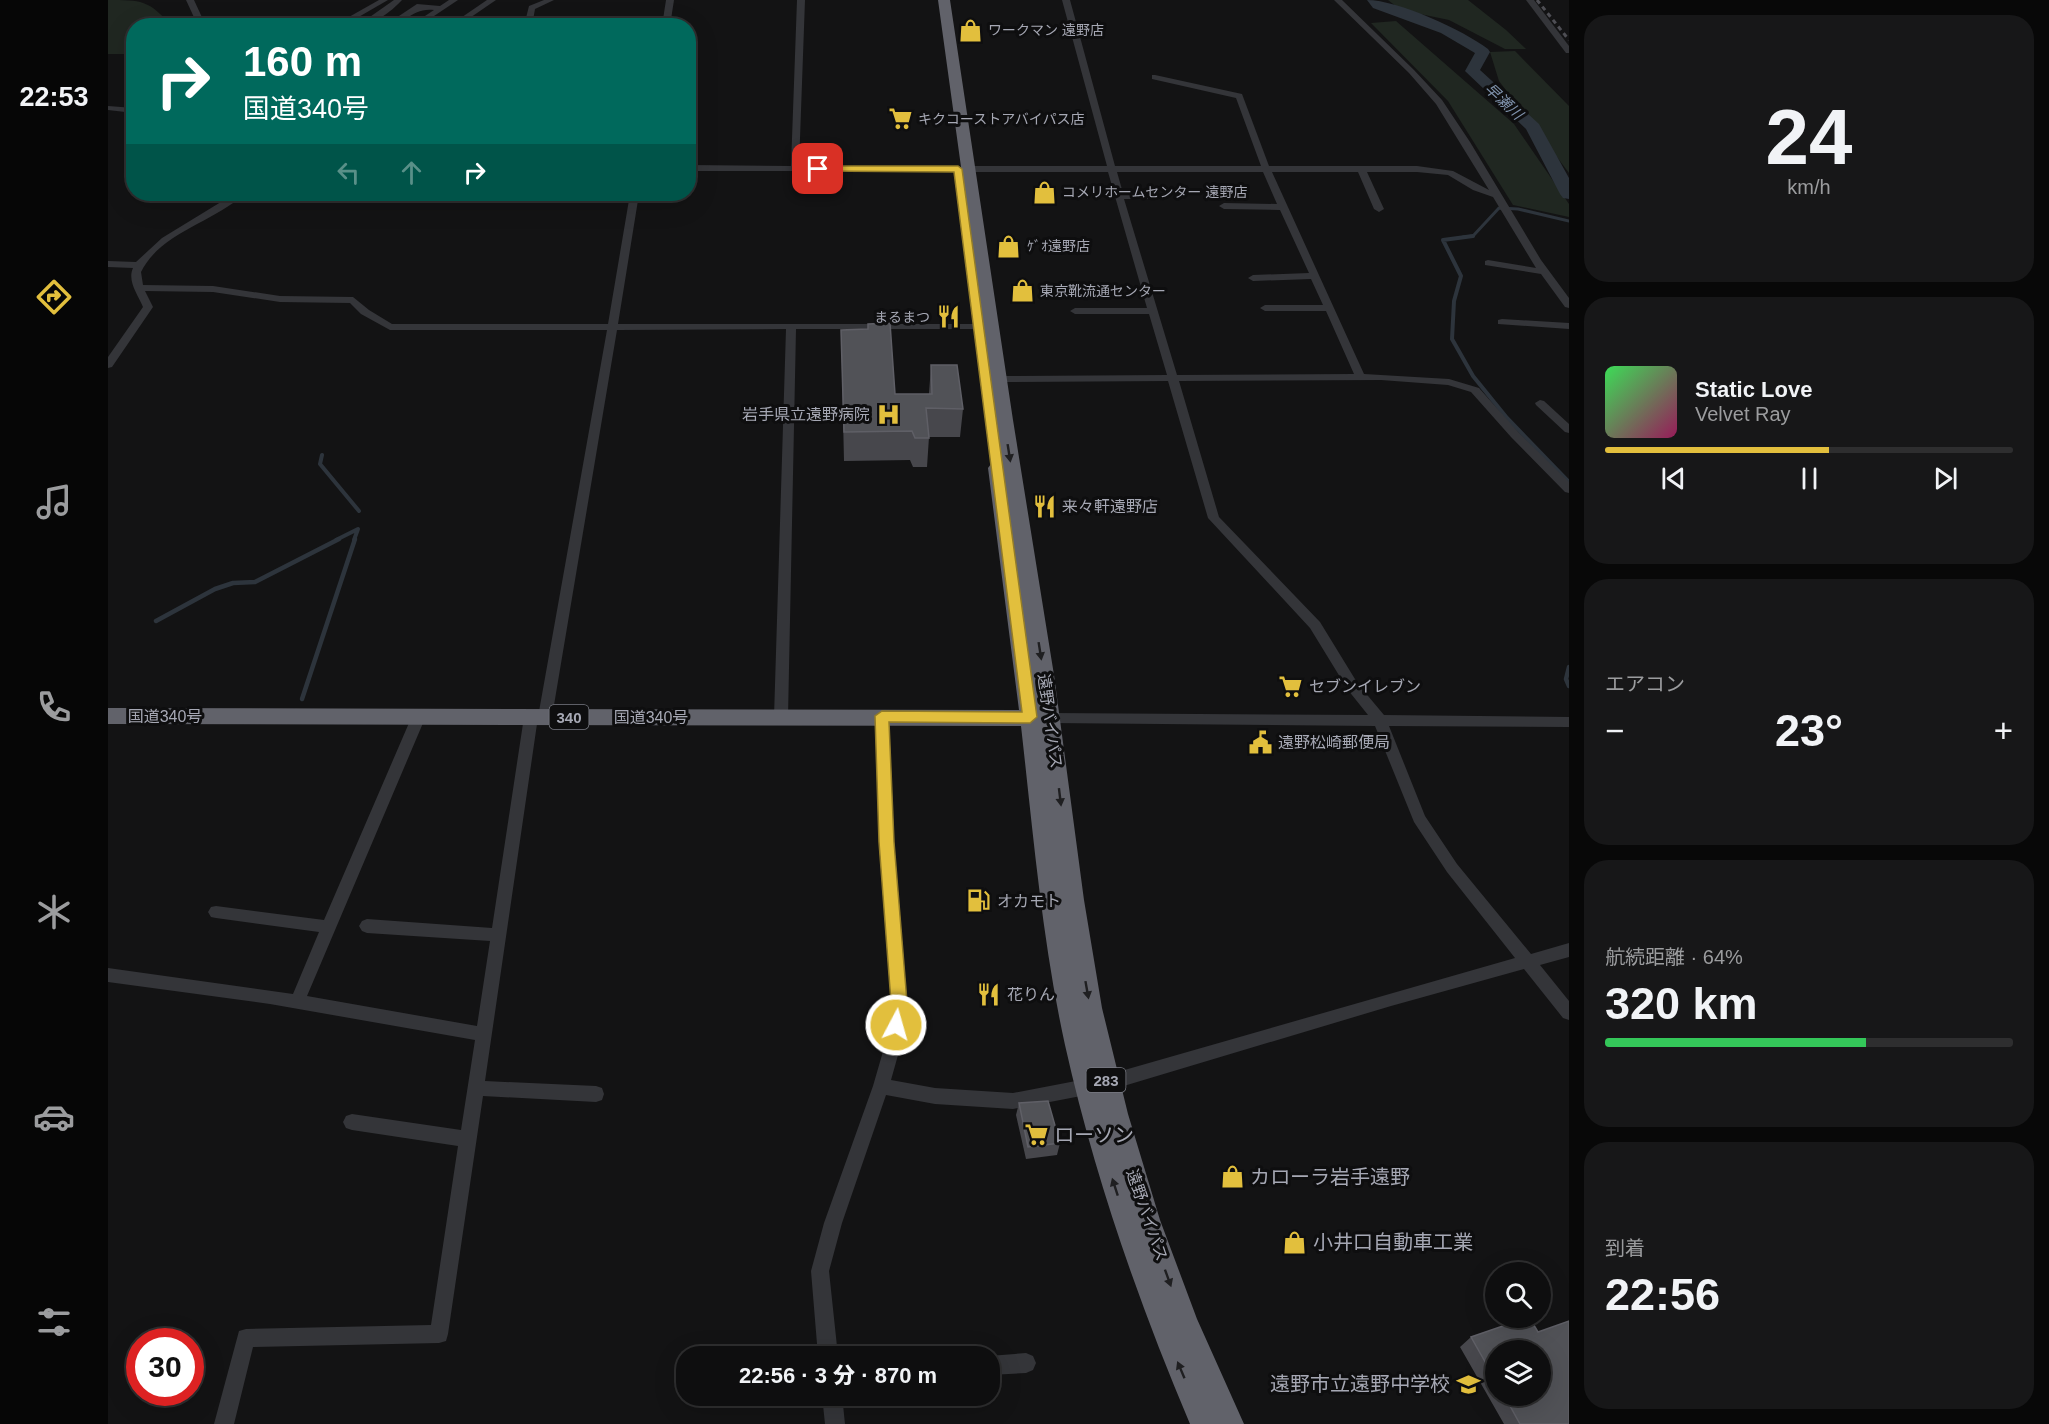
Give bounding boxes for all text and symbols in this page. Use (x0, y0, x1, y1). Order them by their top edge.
shop icon: ワークマン 遠野店 (957, 17, 983, 43)
place label: ワークマン 遠野店 (988, 22, 1104, 38)
text: 160 m (243, 38, 362, 85)
icon: right (144, 42, 222, 120)
water label: 早瀬川 (1482, 79, 1528, 124)
text: 22:53 (19, 82, 89, 112)
text: 24 (1766, 93, 1852, 181)
text: 国道340号 (243, 94, 369, 124)
supermarket icon: キクコーストアバイパス店 (887, 106, 913, 132)
place label: キクコーストアバイパス店 (918, 111, 1084, 127)
pin (792, 143, 843, 194)
icon: arrive (801, 152, 834, 185)
icon: left (332, 156, 365, 189)
icon: ahead (395, 156, 428, 189)
icon: right (458, 156, 491, 189)
text: km/h (1787, 176, 1831, 198)
shop icon: コメリホームセンター 遠野店 (1031, 179, 1057, 205)
place label: コメリホームセンター 遠野店 (1062, 184, 1247, 200)
shop icon: ｹﾞｵ遠野店 (996, 233, 1022, 259)
place label: ｹﾞｵ遠野店 (1027, 238, 1090, 254)
icon: directions (33, 276, 75, 318)
shop icon: 東京靴流通センター (1009, 278, 1035, 304)
place label: 東京靴流通センター (1040, 283, 1166, 299)
restaurant icon: まるまつ (935, 304, 961, 330)
place label: まるまつ (874, 309, 930, 325)
text: Static Love (1695, 377, 1812, 402)
hospital icon: 岩手県立遠野病院 (875, 401, 901, 427)
text: Velvet Ray (1695, 403, 1791, 425)
place label: 岩手県立遠野病院 (742, 406, 870, 423)
one-way arrow (1005, 443, 1014, 462)
icon: previous (1657, 462, 1690, 495)
icon: pause (1793, 462, 1826, 495)
icon: next (1929, 462, 1962, 495)
icon: music (33, 481, 75, 523)
restaurant icon: 来々軒遠野店 (1031, 493, 1057, 519)
place label: 来々軒遠野店 (1062, 498, 1158, 515)
one-way arrow (1036, 642, 1045, 661)
street label: 遠野バイパス (1035, 672, 1065, 770)
supermarket icon: セブンイレブン (1278, 673, 1304, 699)
text: エアコン (1605, 673, 1685, 695)
place label: セブンイレブン (1309, 678, 1421, 695)
icon: phone (33, 686, 75, 728)
road number: 340 (550, 705, 588, 729)
text: 23° (1775, 705, 1843, 756)
street label: 国道340号 (128, 708, 202, 725)
street label: 国道340号 (614, 709, 688, 726)
text: − (1605, 712, 1624, 749)
text: + (1994, 712, 2013, 749)
public building icon: 遠野松崎郵便局 (1247, 729, 1273, 755)
place label: 遠野松崎郵便局 (1278, 734, 1390, 751)
one-way arrow (1055, 787, 1065, 806)
fuel station icon: オカモト (966, 888, 992, 914)
icon: climate (33, 891, 75, 933)
place label: オカモト (997, 893, 1061, 910)
text: 航続距離 · 64% (1605, 946, 1743, 968)
text: 320 km (1605, 978, 1758, 1029)
one-way arrow (1083, 980, 1092, 999)
restaurant icon: 花りん (976, 981, 1002, 1007)
place label: 花りん (1007, 986, 1055, 1003)
position arrow (864, 993, 928, 1057)
road number: 283 (1086, 1068, 1126, 1092)
icon: car (33, 1096, 75, 1138)
supermarket icon: ローソン (1023, 1122, 1049, 1148)
place label: ローソン (1054, 1124, 1134, 1146)
shop icon: カローラ岩手遠野 (1219, 1164, 1245, 1190)
place label: カローラ岩手遠野 (1250, 1166, 1410, 1188)
street label: 遠野バイパス (1123, 1167, 1171, 1263)
one-way arrow (1110, 1178, 1119, 1196)
shop icon: 小井口自動車工業 (1282, 1229, 1308, 1255)
place label: 小井口自動車工業 (1313, 1231, 1473, 1253)
text: 到着 (1605, 1237, 1645, 1259)
map controls (1485, 1262, 1551, 1406)
button: search (1485, 1262, 1551, 1328)
one-way arrow (1164, 1269, 1174, 1287)
text: 22:56 (1605, 1269, 1720, 1320)
icon: filters (33, 1301, 75, 1343)
speed limit sign: 30 (126, 1328, 204, 1406)
button: layers (1485, 1340, 1551, 1406)
one-way arrow (1177, 1362, 1186, 1379)
text: 22:56 · 3 分 · 870 m (739, 1363, 937, 1388)
school or university icon: 遠野市立遠野中学校 (1455, 1371, 1481, 1397)
place label: 遠野市立遠野中学校 (1270, 1373, 1450, 1395)

